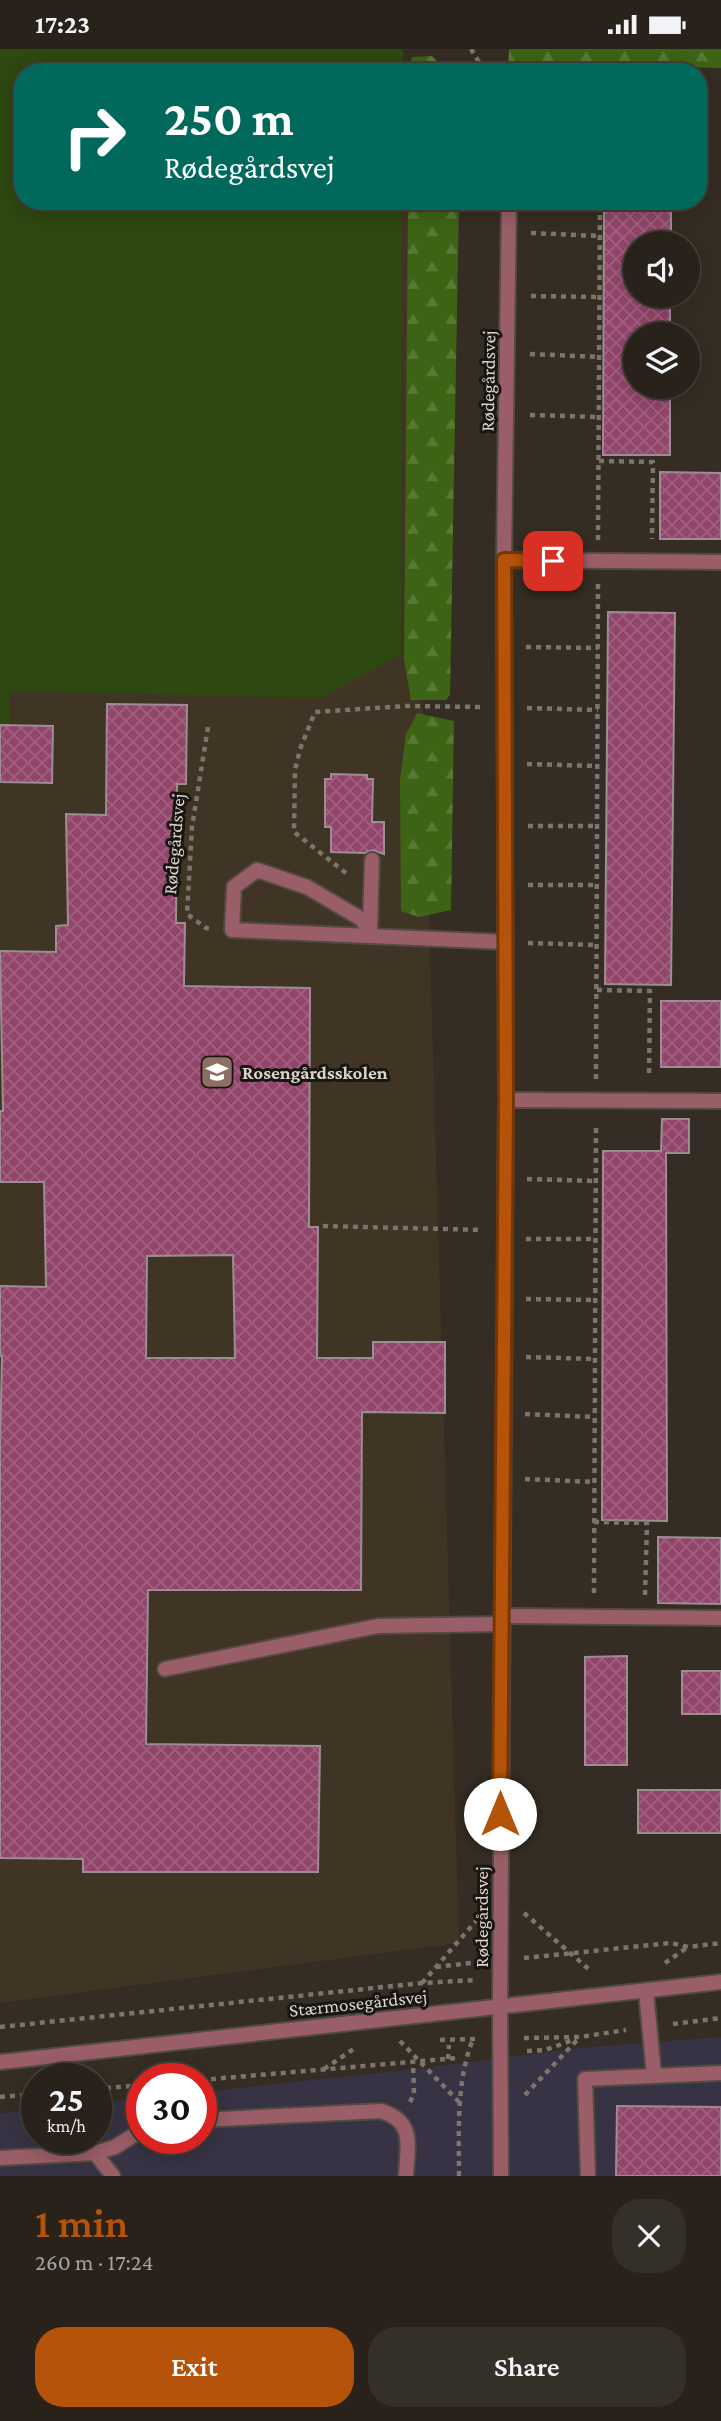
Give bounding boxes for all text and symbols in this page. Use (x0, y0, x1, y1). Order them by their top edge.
text: 17:23 (35, 10, 90, 39)
icon: right (49, 91, 140, 182)
text: 250 m (164, 91, 294, 146)
text: Rødegårdsvej (164, 149, 335, 185)
map controls (623, 231, 700, 399)
button: sound (623, 231, 700, 308)
button: layers (623, 322, 700, 399)
street label: Rødegårdsvej (477, 330, 500, 432)
pin (523, 531, 583, 591)
icon: arrive (534, 542, 572, 580)
street label: Rødegårdsvej (159, 793, 190, 895)
school or university icon: Rosengårdsskolen (198, 1053, 236, 1091)
place label: Rosengårdsskolen (242, 1062, 388, 1083)
position arrow (463, 1777, 537, 1851)
street label: Rødegårdsvej (471, 1866, 493, 1968)
street label: Stærmosegårdsvej (288, 1985, 428, 2022)
speed limit sign: 30 (126, 2063, 217, 2154)
text: 25 (49, 2080, 84, 2119)
text: km/h (47, 2116, 86, 2136)
text: 1 min (35, 2199, 128, 2246)
button: close (612, 2199, 686, 2273)
text: 260 m · 17:24 (35, 2249, 153, 2275)
button: Exit (35, 2327, 354, 2407)
button: Share (368, 2327, 686, 2407)

